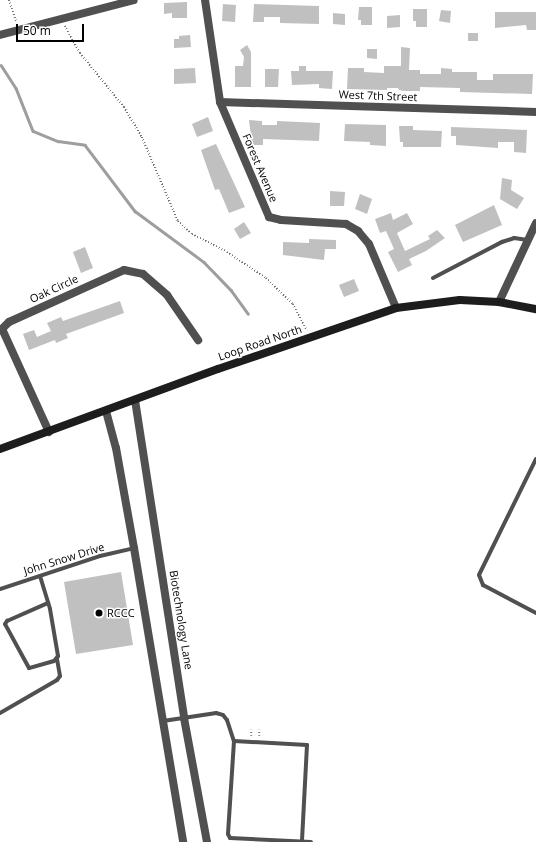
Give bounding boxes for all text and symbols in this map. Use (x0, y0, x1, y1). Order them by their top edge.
scale bar (18, 16, 86, 42)
text: 50 m (23, 22, 51, 39)
street label: West 7th Street (338, 88, 418, 104)
street label: Forest Avenue (240, 132, 280, 204)
street label: Oak Circle (28, 272, 80, 306)
street label: Loop Road North (216, 322, 304, 364)
street label: John Snow Drive (22, 540, 106, 578)
street label: Biotechnology Lane (167, 569, 195, 671)
place label: RCCC (107, 606, 135, 620)
marker: RCCC (94, 608, 104, 618)

